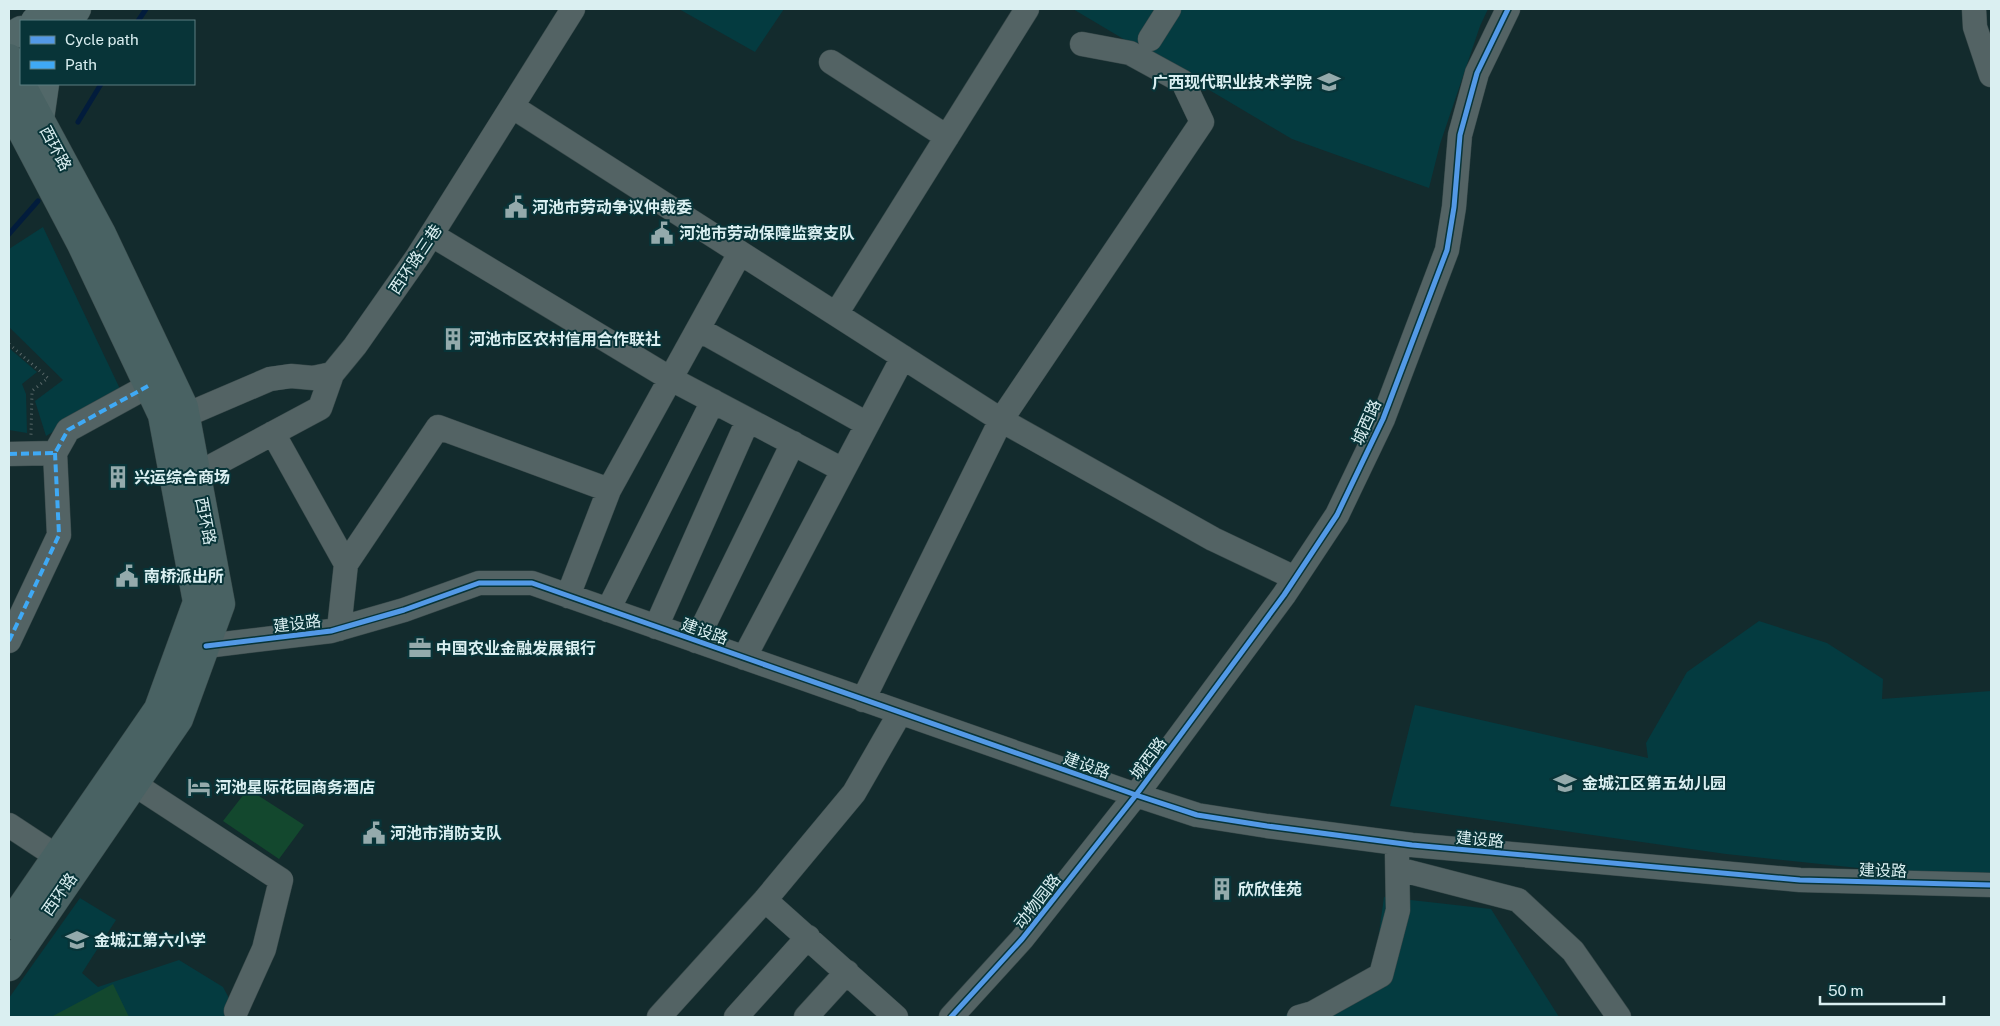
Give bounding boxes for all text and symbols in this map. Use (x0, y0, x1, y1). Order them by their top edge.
legend (20, 20, 195, 85)
text: Cycle path (65, 31, 139, 48)
text: Path (65, 56, 97, 73)
school or university icon: 广西现代职业技术学院 (1316, 69, 1342, 95)
place label: 广西现代职业技术学院 (1152, 73, 1312, 92)
street label: 西环路 (36, 123, 75, 174)
public building icon: 河池市劳动争议仲裁委 (503, 194, 529, 220)
place label: 河池市劳动争议仲裁委 (532, 198, 692, 217)
public building icon: 河池市劳动保障监察支队 (649, 220, 675, 246)
street label: 西环路三巷 (385, 221, 446, 298)
place label: 河池市劳动保障监察支队 (679, 224, 855, 243)
building icon: 河池市区农村信用合作联社 (440, 326, 466, 352)
place label: 河池市区农村信用合作联社 (469, 330, 661, 349)
street label: 城西路 (1348, 396, 1385, 448)
building icon: 兴运综合商场 (105, 464, 131, 490)
place label: 兴运综合商场 (134, 468, 230, 487)
street label: 西环路 (192, 496, 219, 546)
public building icon: 南桥派出所 (114, 563, 140, 589)
place label: 南桥派出所 (144, 567, 224, 586)
street label: 建设路 (272, 611, 322, 636)
street label: 建设路 (679, 615, 731, 648)
office icon: 中国农业金融发展银行 (407, 635, 433, 661)
place label: 中国农业金融发展银行 (436, 639, 596, 658)
street label: 城西路 (1126, 733, 1170, 783)
street label: 建设路 (1061, 749, 1113, 782)
school or university icon: 金城江区第五幼儿园 (1552, 770, 1578, 796)
hotel icon: 河池星际花园商务酒店 (186, 774, 212, 800)
place label: 金城江区第五幼儿园 (1582, 774, 1726, 793)
place label: 河池星际花园商务酒店 (215, 778, 375, 797)
public building icon: 河池市消防支队 (361, 820, 387, 846)
place label: 河池市消防支队 (390, 824, 502, 843)
street label: 建设路 (1455, 828, 1505, 851)
street label: 建设路 (1859, 860, 1907, 881)
street label: 西环路 (38, 869, 81, 919)
street label: 动物园路 (1010, 870, 1065, 932)
building icon: 欣欣佳苑 (1209, 876, 1235, 902)
place label: 欣欣佳苑 (1238, 880, 1302, 899)
school or university icon: 金城江第六小学 (64, 927, 90, 953)
place label: 金城江第六小学 (94, 931, 206, 950)
scale bar (1820, 974, 1944, 1006)
text: 50 m (1828, 982, 1863, 999)

